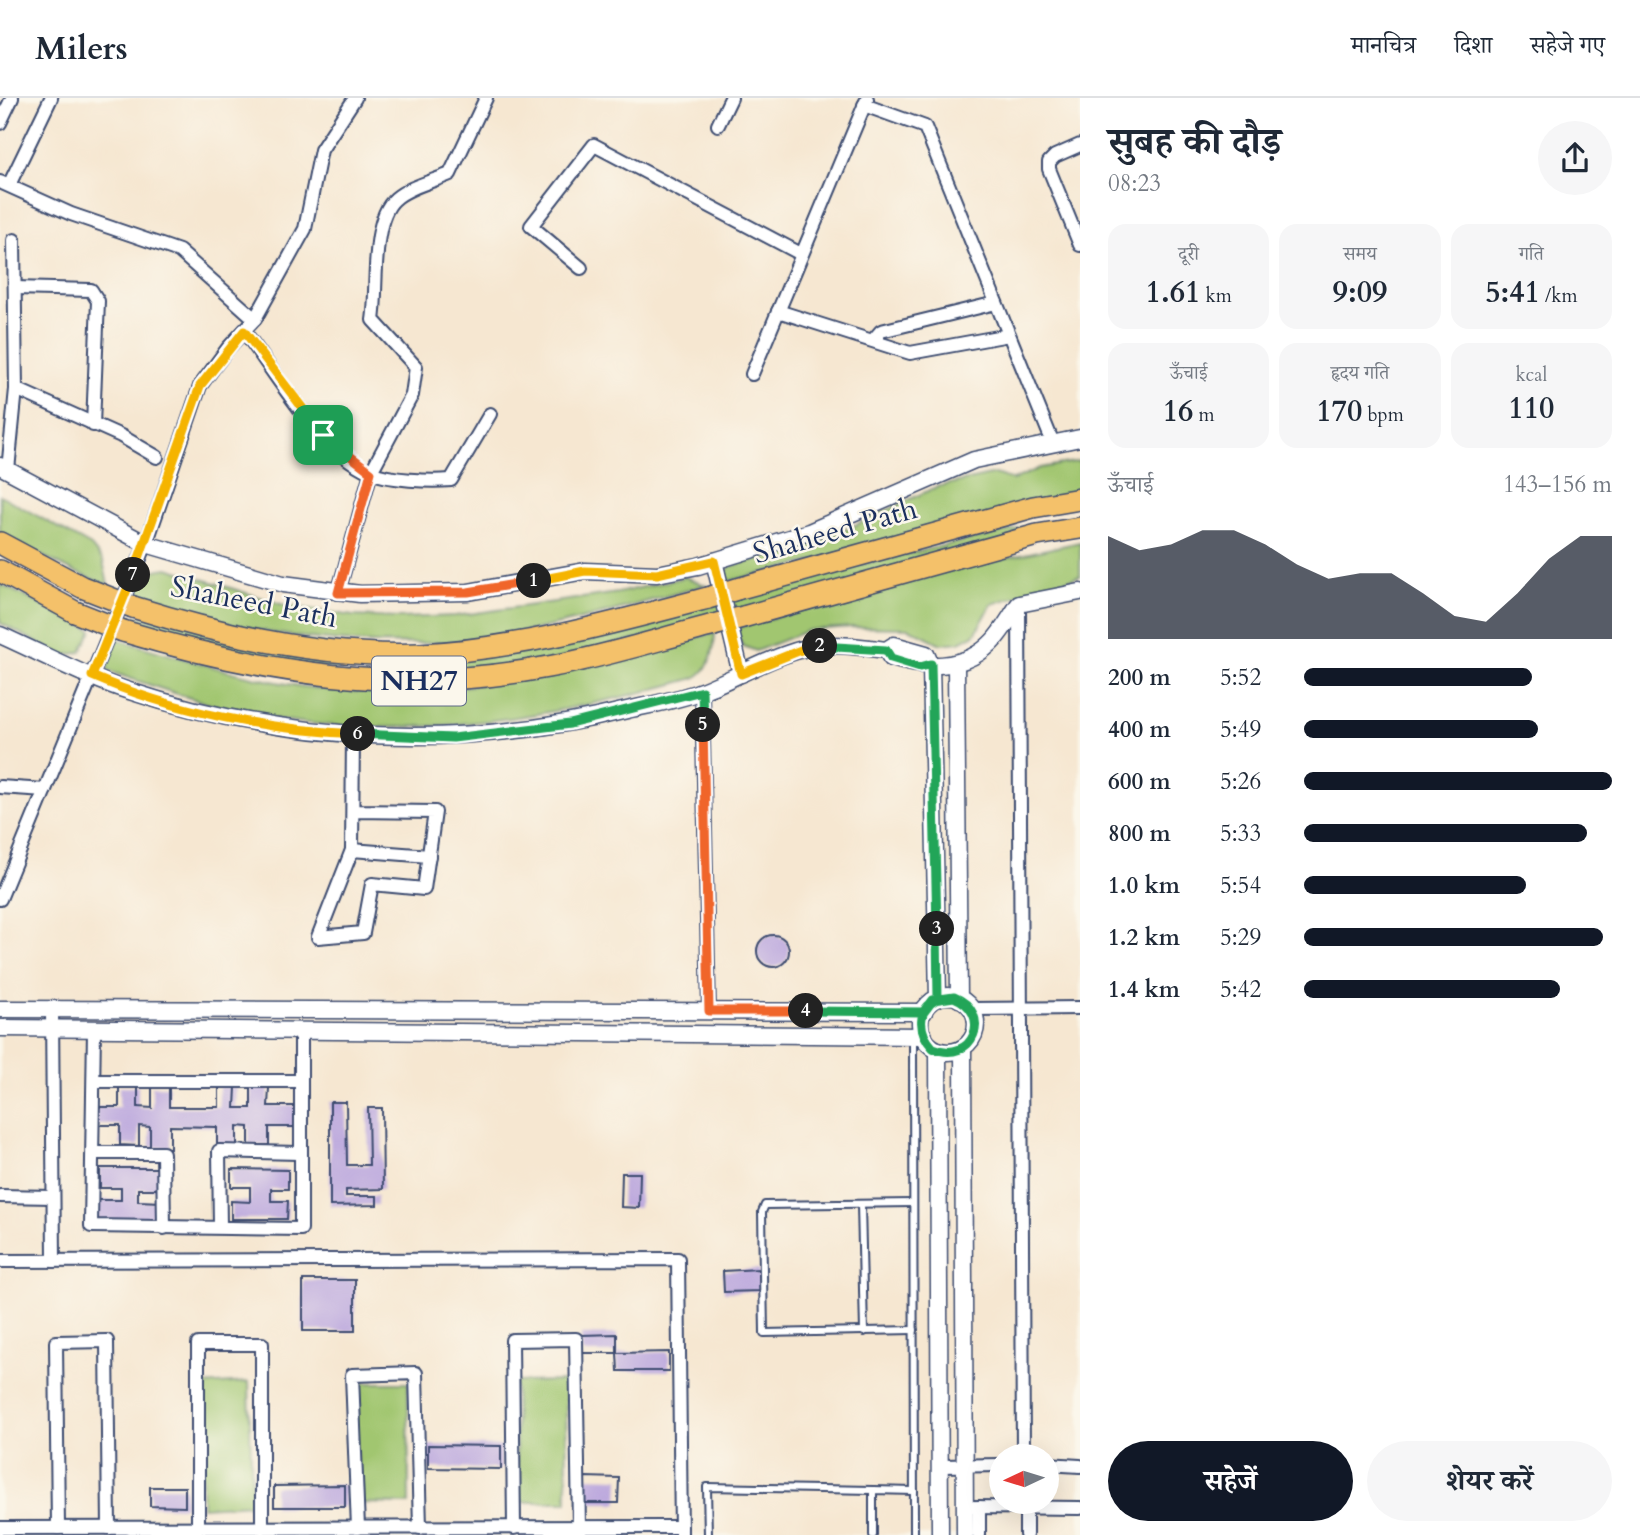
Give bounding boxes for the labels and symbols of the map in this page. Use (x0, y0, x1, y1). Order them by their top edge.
pin (293, 405, 353, 465)
street label: Shaheed Path (748, 488, 922, 574)
pin: 7 (116, 558, 150, 592)
pin: 1 (516, 564, 552, 598)
street label: Shaheed Path (167, 566, 341, 638)
pin: 2 (802, 628, 838, 664)
road number: NH27 (372, 656, 466, 706)
pin: 5 (686, 708, 720, 742)
pin: 6 (340, 716, 376, 752)
pin: 3 (920, 912, 954, 946)
pin: 4 (788, 993, 824, 1028)
north arrow (989, 1444, 1059, 1514)

